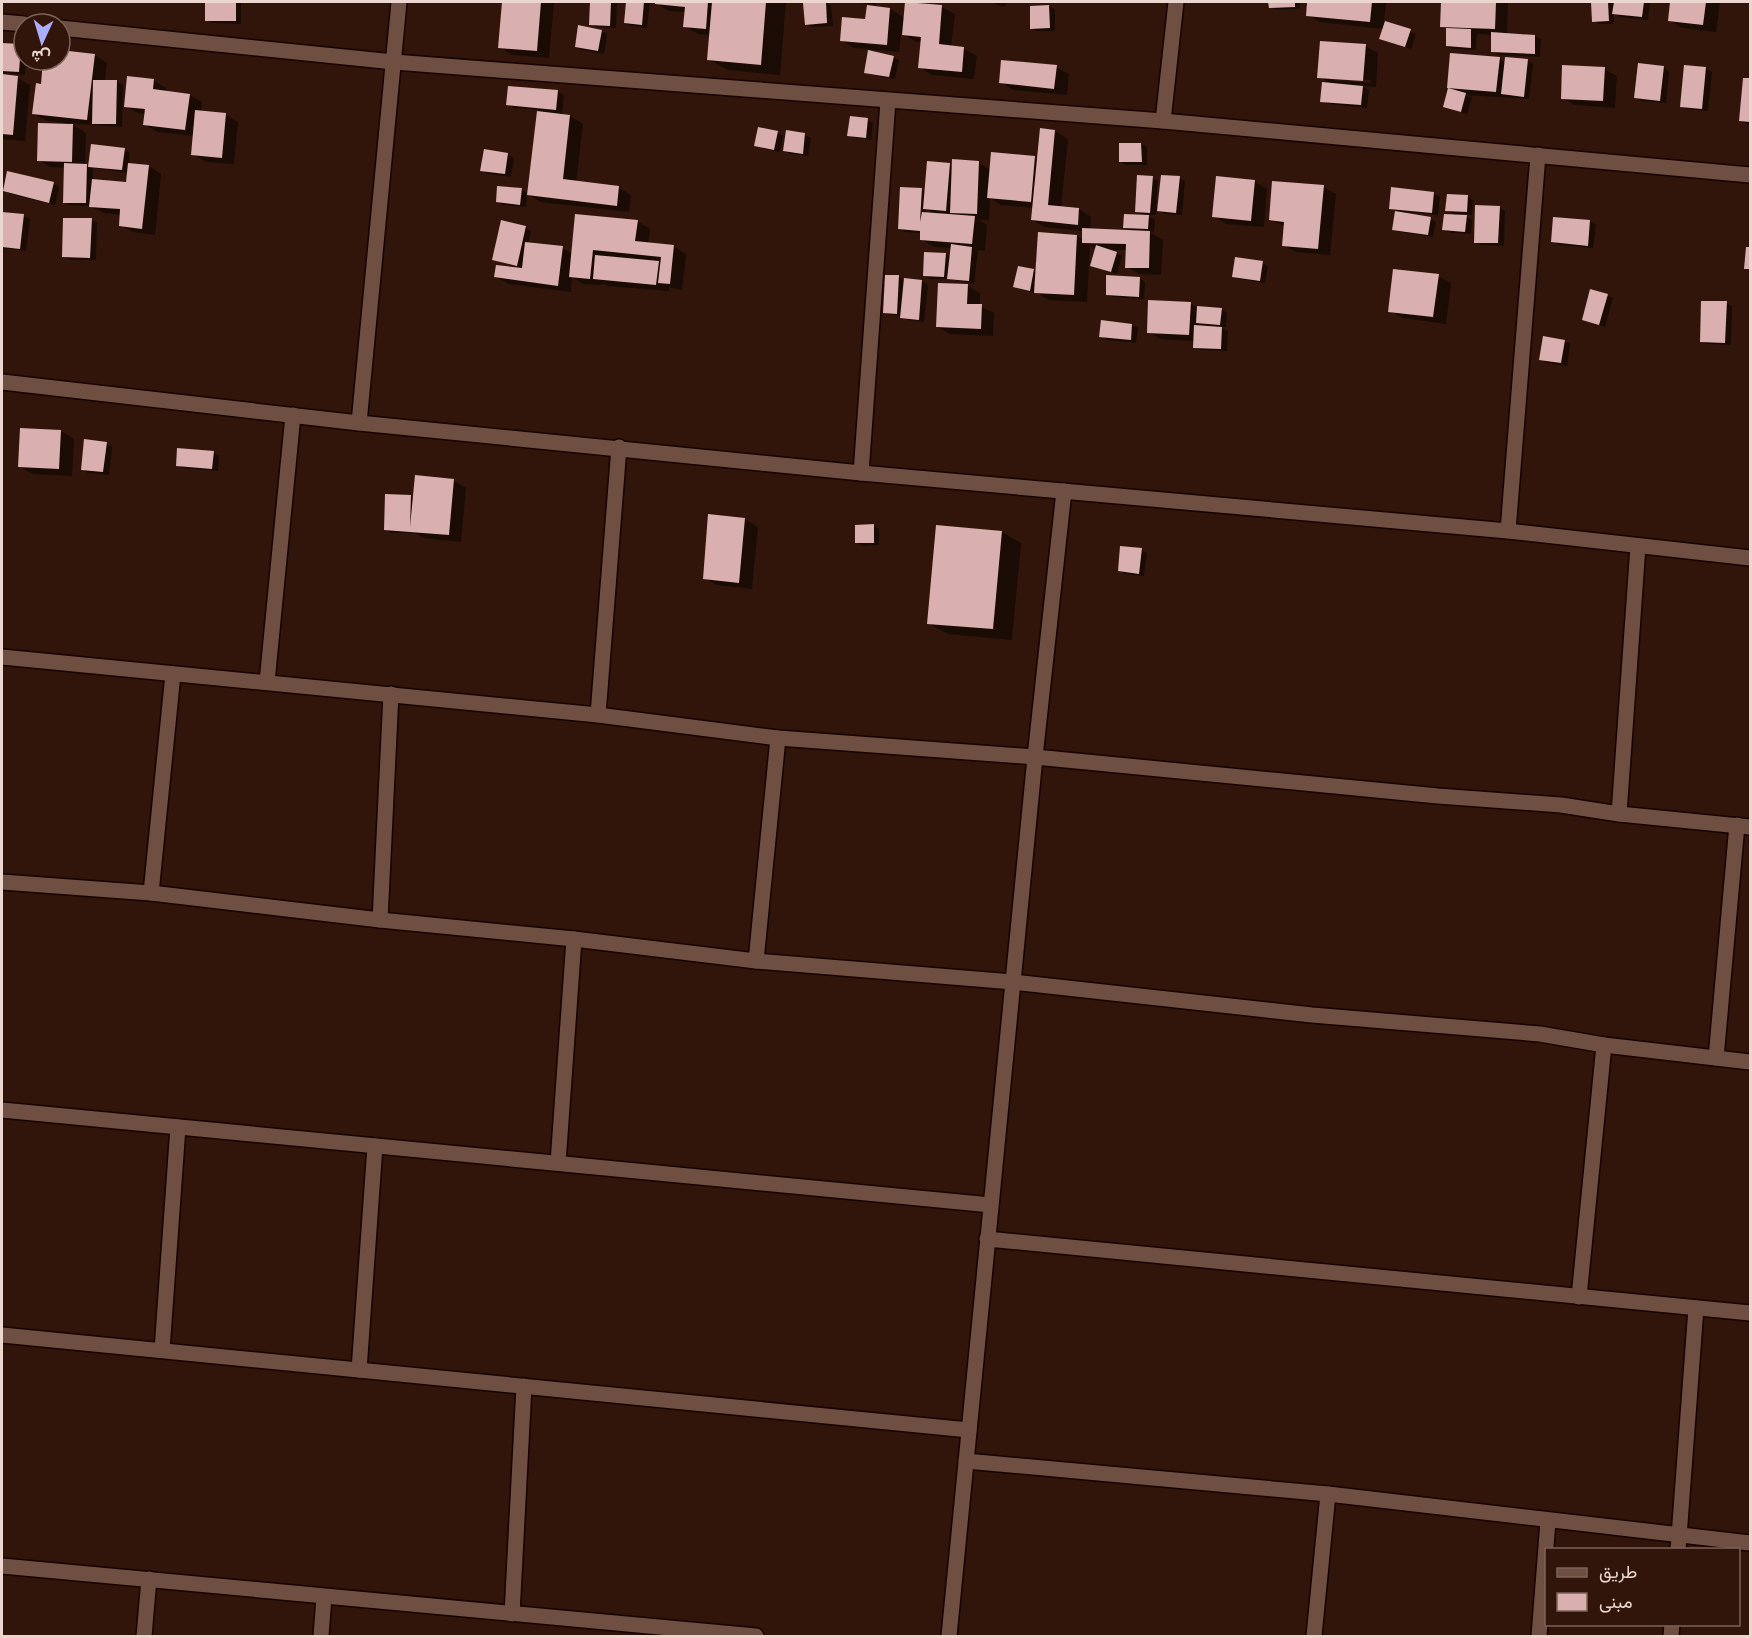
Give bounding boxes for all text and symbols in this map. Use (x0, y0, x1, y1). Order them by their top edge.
north arrow (12, 12, 72, 72)
text: ش (31, 45, 51, 68)
legend (1545, 1548, 1740, 1626)
text: طريق (1599, 1560, 1637, 1584)
text: مبنى (1599, 1590, 1633, 1614)

